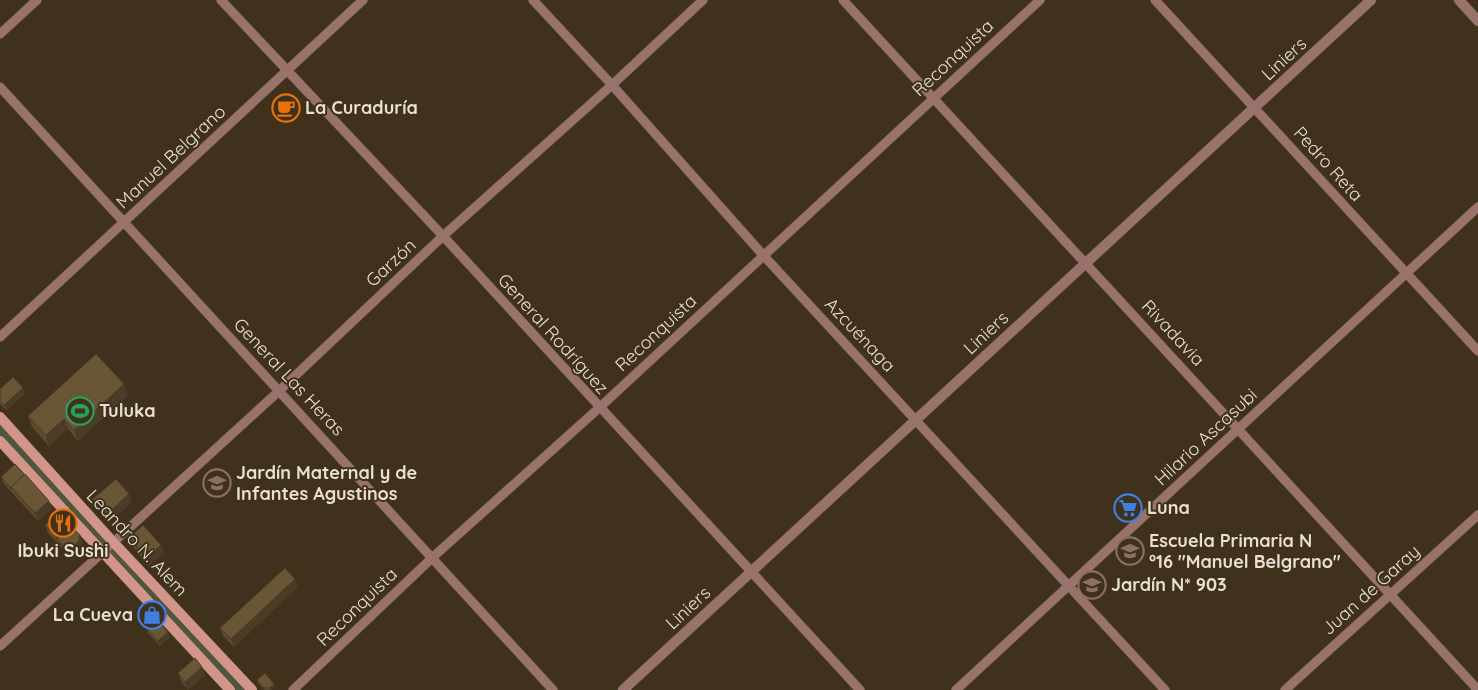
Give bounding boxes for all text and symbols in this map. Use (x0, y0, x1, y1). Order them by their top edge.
street label: Reconquista (907, 14, 998, 101)
street label: Liniers (1256, 32, 1311, 85)
cafe icon: La Curaduría (271, 93, 301, 123)
place label: La Curaduría (305, 96, 418, 119)
street label: Manuel Belgrano (111, 100, 230, 213)
street label: Pedro Reta (1289, 121, 1368, 206)
street label: Garzón (361, 234, 421, 292)
street label: General Rodríguez (493, 269, 614, 399)
street label: Reconquista (610, 289, 701, 376)
street label: Azcuénaga (820, 293, 901, 377)
street label: Rivadavia (1137, 295, 1210, 371)
street label: Liniers (958, 306, 1013, 359)
street label: General Las Heras (229, 313, 350, 440)
street label: Hilario Ascasubi (1149, 383, 1262, 490)
sports icon: Tuluka (65, 396, 95, 426)
place label: Tuluka (99, 399, 155, 422)
place label: Jardín Maternal y de Infantes Agustinos (236, 461, 417, 505)
school or university icon: Jardín Maternal y de Infantes Agustinos (202, 468, 232, 498)
street label: Leandro N. Alem (82, 484, 193, 601)
supermarket icon: Luna (1113, 493, 1143, 523)
place label: Luna (1147, 496, 1190, 519)
restaurant icon: Ibuki Sushi (48, 508, 78, 538)
place label: Escuela Primaria N °16 "Manuel Belgrano" (1149, 529, 1341, 573)
school or university icon: Escuela Primaria N °16 "Manuel Belgrano" (1115, 536, 1145, 566)
place label: Ibuki Sushi (17, 539, 109, 562)
street label: Juan de Garay (1317, 540, 1425, 640)
street label: Reconquista (312, 563, 402, 651)
school or university icon: Jardín N* 903 (1077, 570, 1107, 600)
place label: Jardín N* 903 (1111, 573, 1227, 596)
street label: Liniers (660, 581, 715, 634)
shop icon: La Cueva (137, 600, 167, 630)
place label: La Cueva (53, 603, 133, 626)

